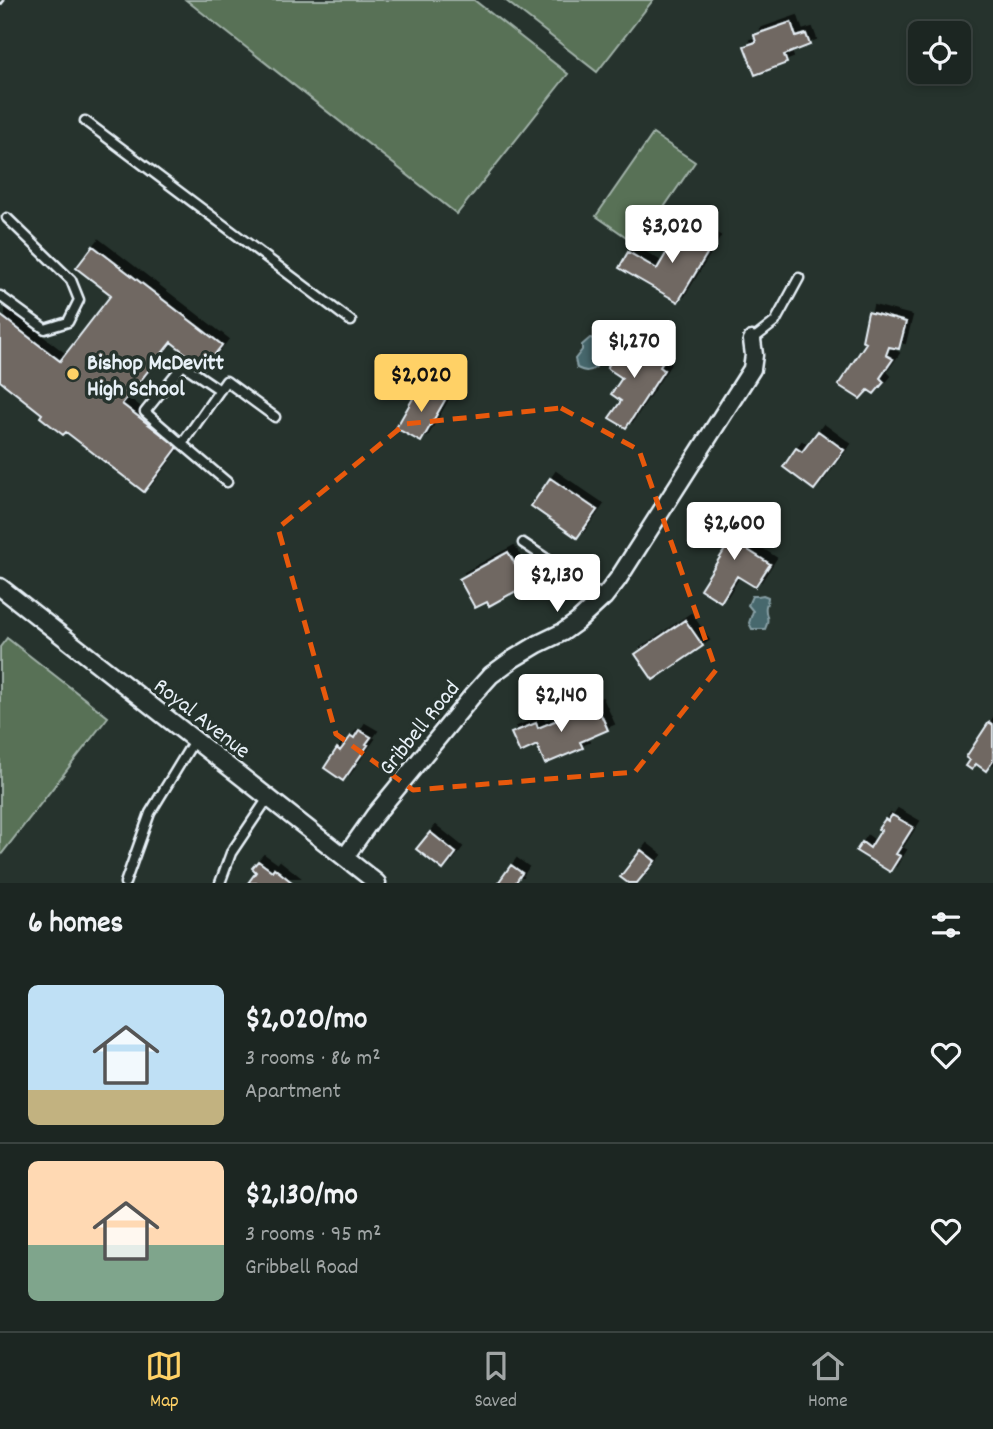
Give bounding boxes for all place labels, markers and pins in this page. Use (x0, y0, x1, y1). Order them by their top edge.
pin: $3,020 (615, 205, 729, 265)
pin: $1,270 (577, 320, 691, 380)
place label: Bishop McDevitt High School (87, 348, 224, 407)
pin: $2,020 (364, 354, 478, 414)
marker: Bishop McDevitt High School (65, 366, 81, 382)
pin: $2,600 (677, 503, 791, 562)
pin: $2,130 (500, 554, 614, 614)
pin: $2,140 (504, 674, 618, 734)

